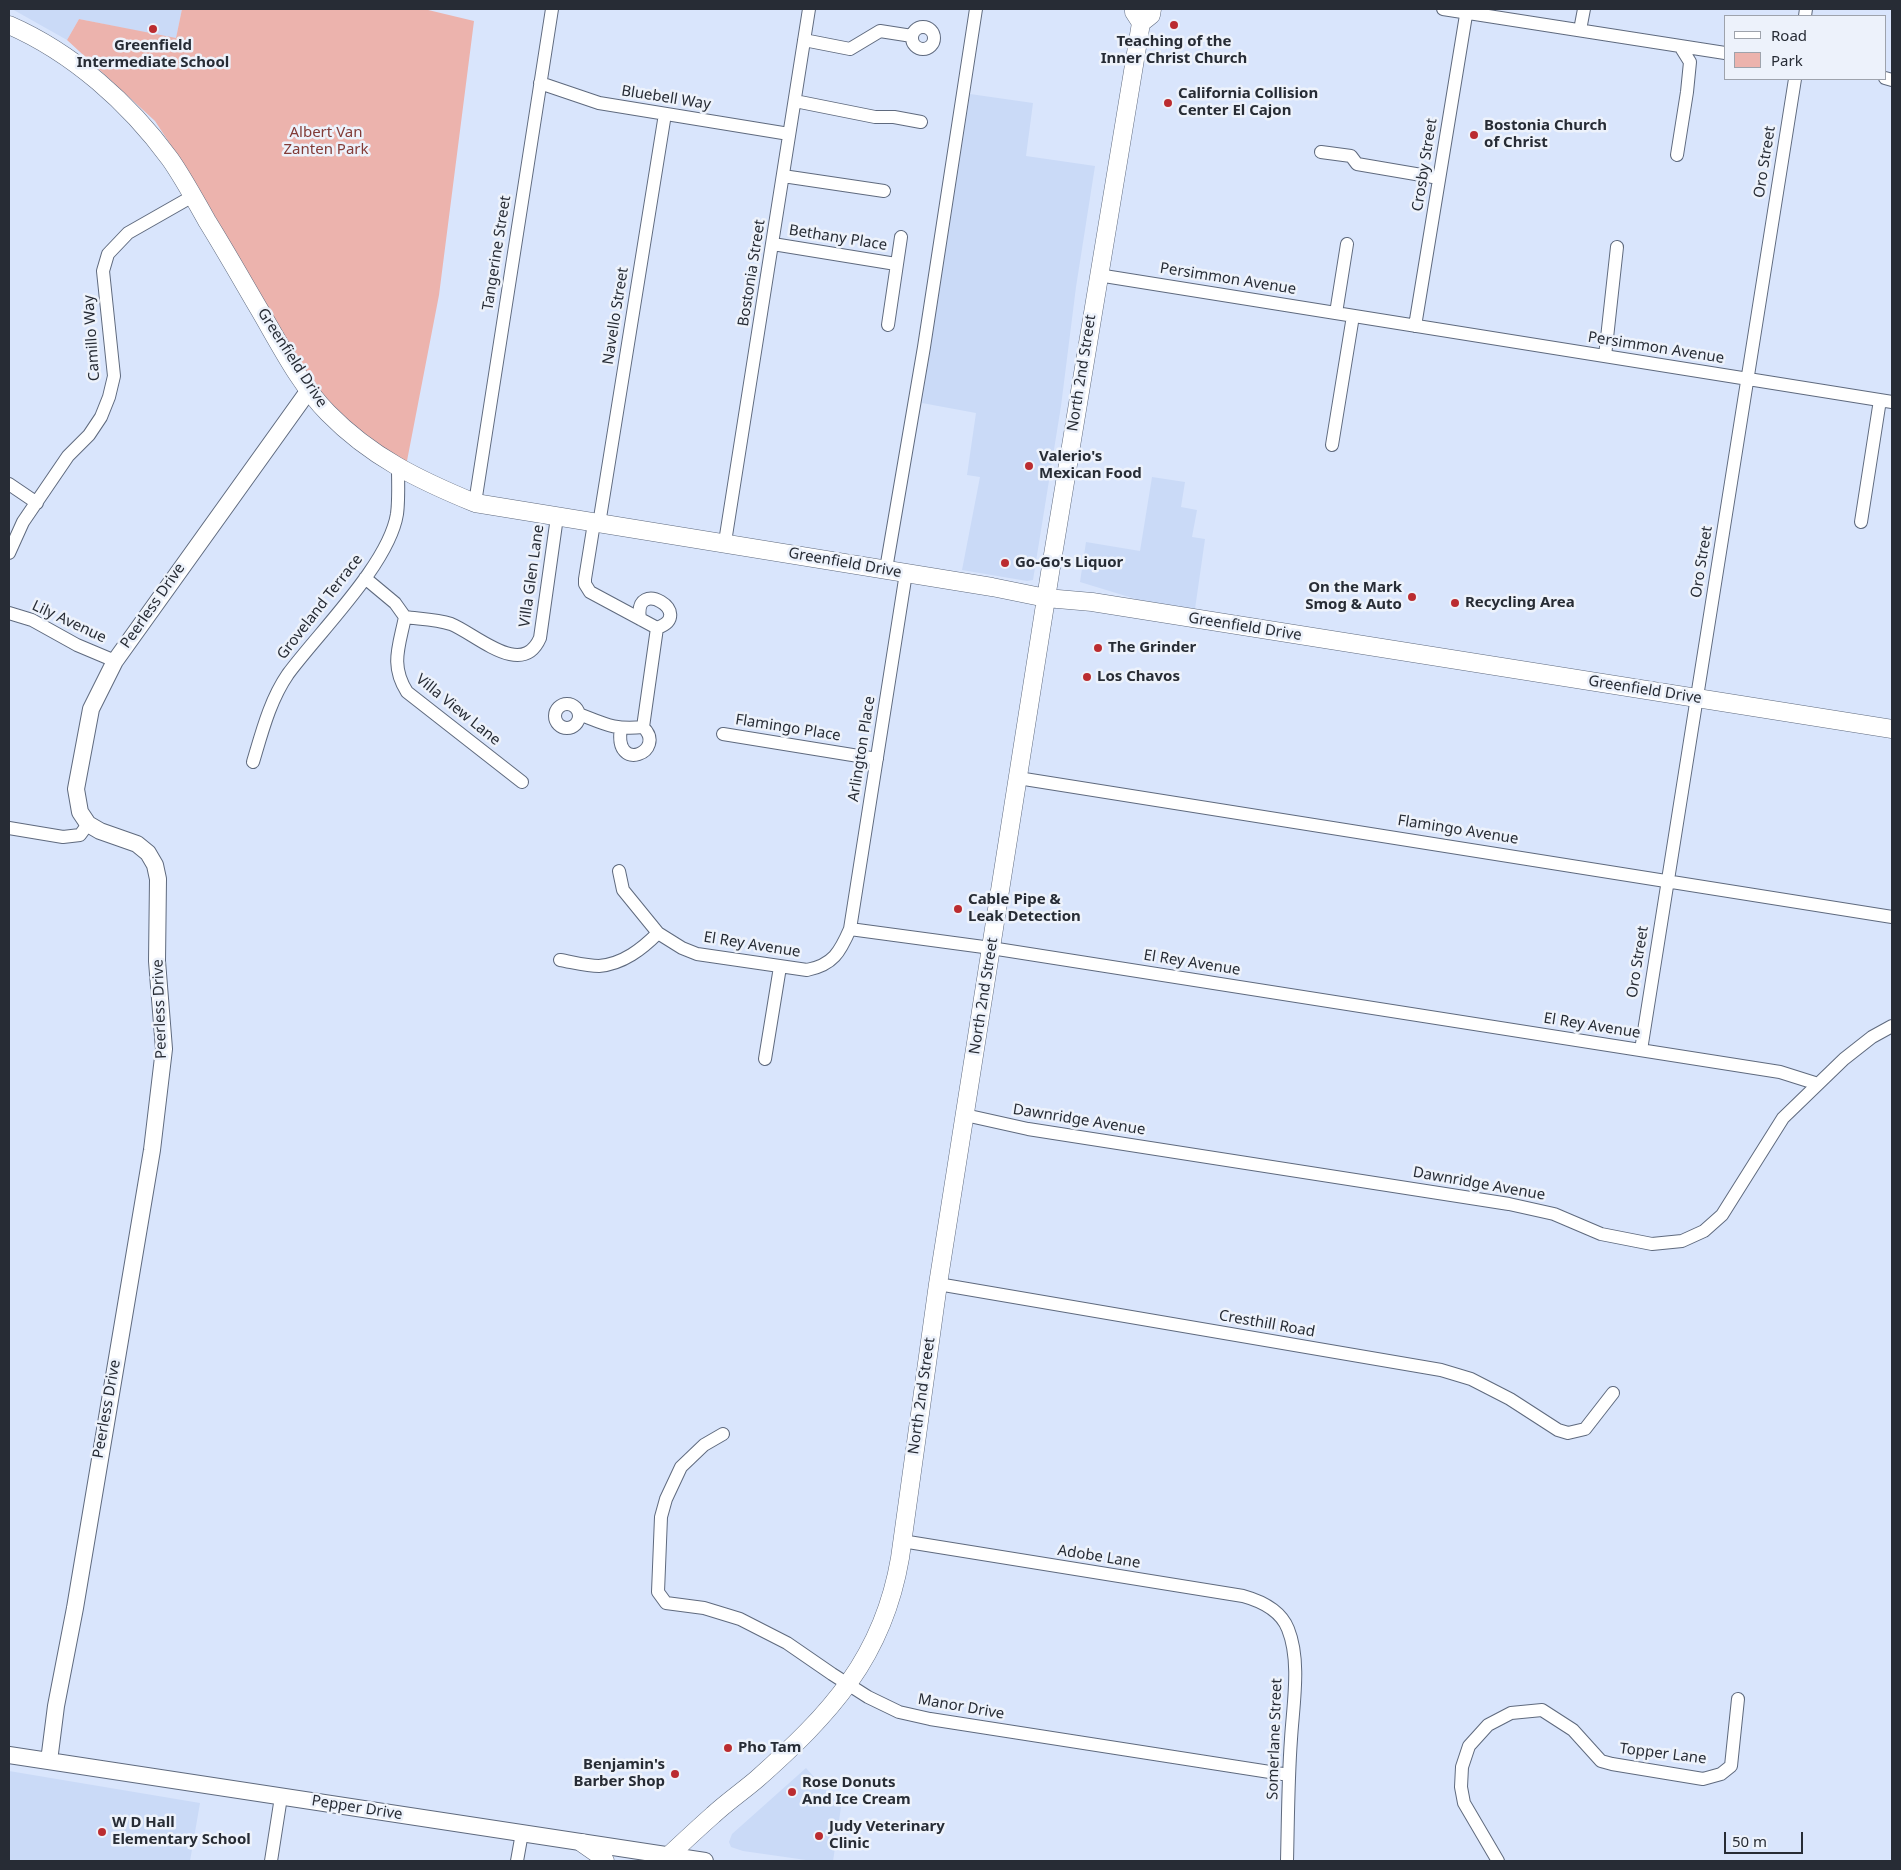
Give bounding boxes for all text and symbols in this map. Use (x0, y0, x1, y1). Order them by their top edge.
legend (1724, 15, 1886, 80)
marker: Teaching of the Inner Christ Church (1168, 19, 1180, 31)
marker: Greenfield Intermediate School (147, 23, 159, 35)
text: Road (1771, 25, 1807, 45)
place label: Teaching of the Inner Christ Church (1101, 33, 1247, 68)
place label: Greenfield Intermediate School (77, 37, 229, 72)
text: Park (1771, 50, 1803, 70)
street label: Bluebell Way (620, 82, 712, 114)
place label: California Collision Center El Cajon (1178, 85, 1318, 120)
marker: California Collision Center El Cajon (1162, 97, 1174, 109)
street label: Crosby Street (1409, 117, 1441, 213)
place label: Bostonia Church of Christ (1484, 117, 1607, 152)
park label: Albert Van Zanten Park (283, 124, 369, 159)
street label: Oro Street (1750, 125, 1780, 199)
marker: Bostonia Church of Christ (1468, 129, 1480, 141)
street label: Tangerine Street (479, 194, 515, 312)
street label: Bostonia Street (735, 218, 769, 328)
street label: Bethany Place (788, 221, 888, 255)
street label: Persimmon Avenue (1159, 259, 1297, 299)
street label: Navello Street (599, 266, 633, 366)
street label: Camillo Way (80, 294, 104, 382)
street label: Greenfield Drive (253, 305, 331, 411)
street label: North 2nd Street (1064, 313, 1100, 433)
street label: Persimmon Avenue (1587, 328, 1725, 368)
place label: Valerio's Mexican Food (1039, 448, 1142, 483)
marker: Valerio's Mexican Food (1023, 460, 1035, 472)
street label: Villa Glen Lane (516, 524, 548, 628)
street label: Oro Street (1687, 525, 1717, 599)
street label: Greenfield Drive (787, 544, 903, 582)
street label: Groveland Terrace (273, 551, 367, 663)
place label: Go-Go's Liquor (1015, 554, 1123, 572)
marker: Go-Go's Liquor (999, 557, 1011, 569)
street label: Peerless Drive (117, 560, 189, 652)
place label: On the Mark Smog & Auto (1305, 579, 1402, 614)
marker: On the Mark Smog & Auto (1406, 591, 1418, 603)
place label: Recycling Area (1465, 594, 1575, 612)
street label: Lily Avenue (29, 597, 109, 647)
marker: Recycling Area (1449, 597, 1461, 609)
street label: Greenfield Drive (1187, 609, 1303, 645)
place label: The Grinder (1108, 639, 1196, 657)
marker: The Grinder (1092, 642, 1104, 654)
place label: Los Chavos (1097, 668, 1180, 686)
street label: Villa View Lane (412, 670, 504, 750)
marker: Los Chavos (1081, 671, 1093, 683)
street label: Greenfield Drive (1587, 672, 1703, 708)
street label: Arlington Place (845, 695, 879, 803)
street label: Flamingo Place (734, 711, 842, 745)
street label: Flamingo Avenue (1396, 812, 1520, 848)
place label: Cable Pipe & Leak Detection (968, 891, 1081, 926)
marker: Cable Pipe & Leak Detection (952, 903, 964, 915)
street label: Oro Street (1623, 925, 1653, 999)
street label: El Rey Avenue (702, 928, 802, 962)
street label: North 2nd Street (966, 936, 1002, 1056)
street label: El Rey Avenue (1142, 946, 1242, 980)
street label: Peerless Drive (149, 959, 171, 1059)
street label: El Rey Avenue (1542, 1009, 1642, 1043)
street label: Dawnridge Avenue (1011, 1101, 1147, 1139)
street label: Dawnridge Avenue (1411, 1164, 1547, 1204)
street label: Cresthill Road (1218, 1307, 1316, 1341)
street label: North 2nd Street (905, 1336, 939, 1456)
street label: Peerless Drive (89, 1358, 125, 1460)
street label: Adobe Lane (1056, 1542, 1142, 1572)
street label: Somerlane Street (1264, 1678, 1286, 1800)
street label: Manor Drive (916, 1691, 1006, 1723)
place label: Pho Tam (738, 1739, 801, 1757)
street label: Topper Lane (1619, 1740, 1707, 1768)
marker: Pho Tam (722, 1742, 734, 1754)
place label: Benjamin's Barber Shop (573, 1756, 665, 1791)
marker: Benjamin's Barber Shop (669, 1768, 681, 1780)
place label: Rose Donuts And Ice Cream (802, 1774, 911, 1809)
marker: Rose Donuts And Ice Cream (786, 1786, 798, 1798)
street label: Pepper Drive (310, 1792, 404, 1824)
place label: W D Hall Elementary School (112, 1814, 251, 1849)
place label: Judy Veterinary Clinic (829, 1818, 945, 1853)
scale bar (1726, 1822, 1805, 1854)
marker: W D Hall Elementary School (96, 1826, 108, 1838)
marker: Judy Veterinary Clinic (813, 1830, 825, 1842)
text: 50 m (1732, 1831, 1767, 1851)

